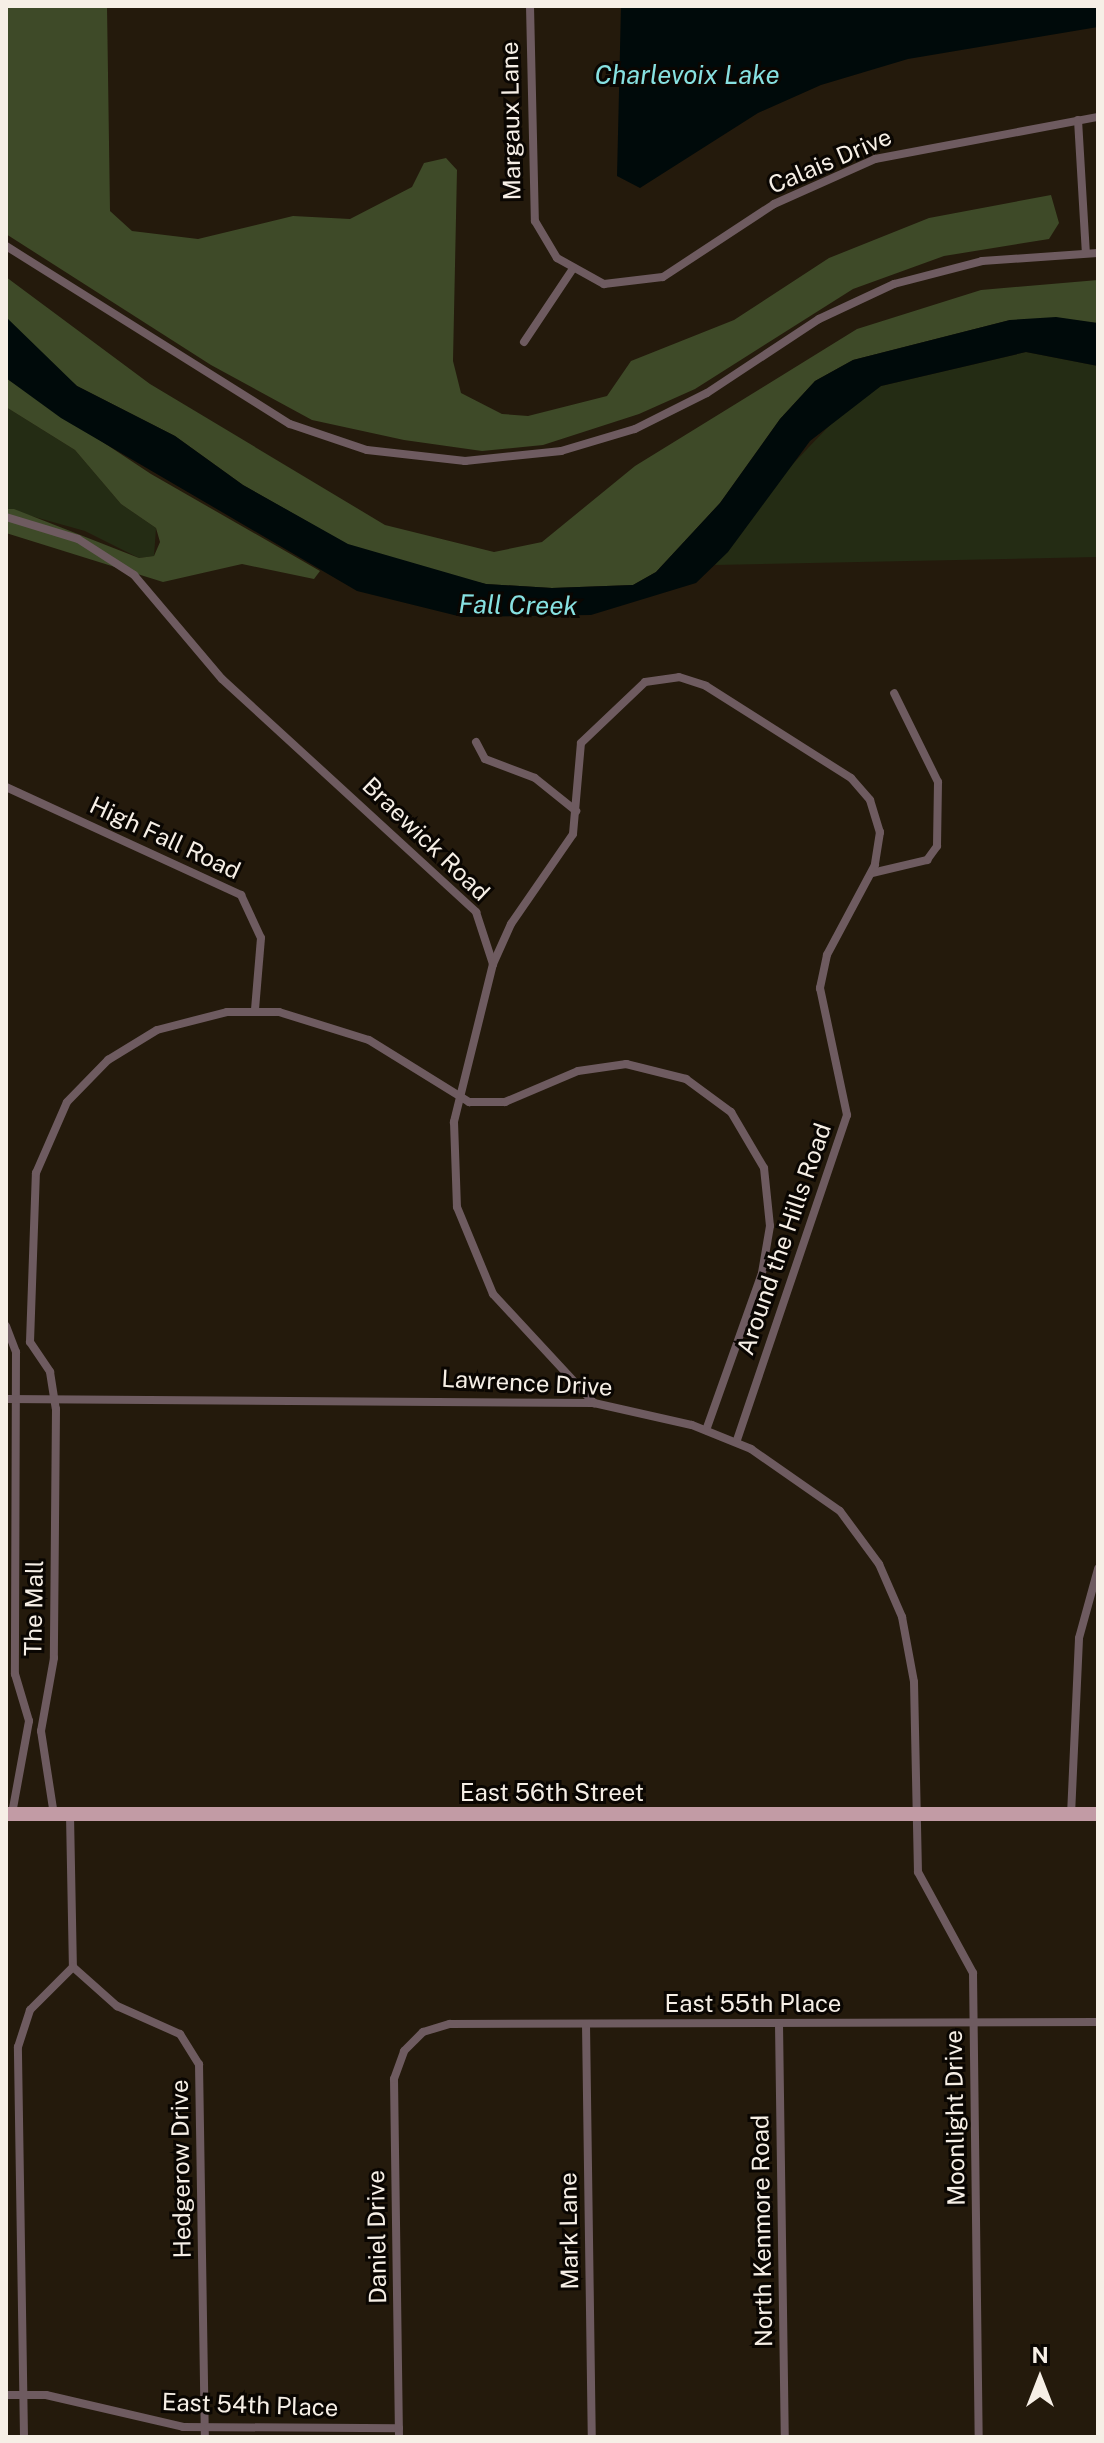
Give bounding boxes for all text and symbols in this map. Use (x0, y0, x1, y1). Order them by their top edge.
street label: Margaux Lane (495, 41, 527, 201)
water label: Charlevoix Lake (594, 59, 780, 91)
street label: Calais Drive (764, 122, 896, 200)
water label: Fall Creek (458, 588, 578, 622)
street label: Braewick Road (356, 771, 496, 907)
street label: High Fall Road (85, 790, 245, 886)
street label: Around the Hills Road (731, 1119, 837, 1359)
street label: Lawrence Drive (441, 1364, 613, 1402)
street label: The Mall (19, 1560, 49, 1656)
street label: East 56th Street (460, 1779, 644, 1807)
street label: East 55th Place (665, 1990, 841, 2018)
street label: Moonlight Drive (939, 2030, 971, 2206)
street label: Hedgerow Drive (165, 2079, 197, 2259)
street label: North Kenmore Road (746, 2115, 778, 2347)
street label: Daniel Drive (361, 2170, 393, 2304)
street label: Mark Lane (554, 2172, 584, 2290)
north arrow (1000, 2339, 1080, 2419)
text: N (1031, 2342, 1049, 2368)
street label: East 54th Place (161, 2388, 339, 2422)

